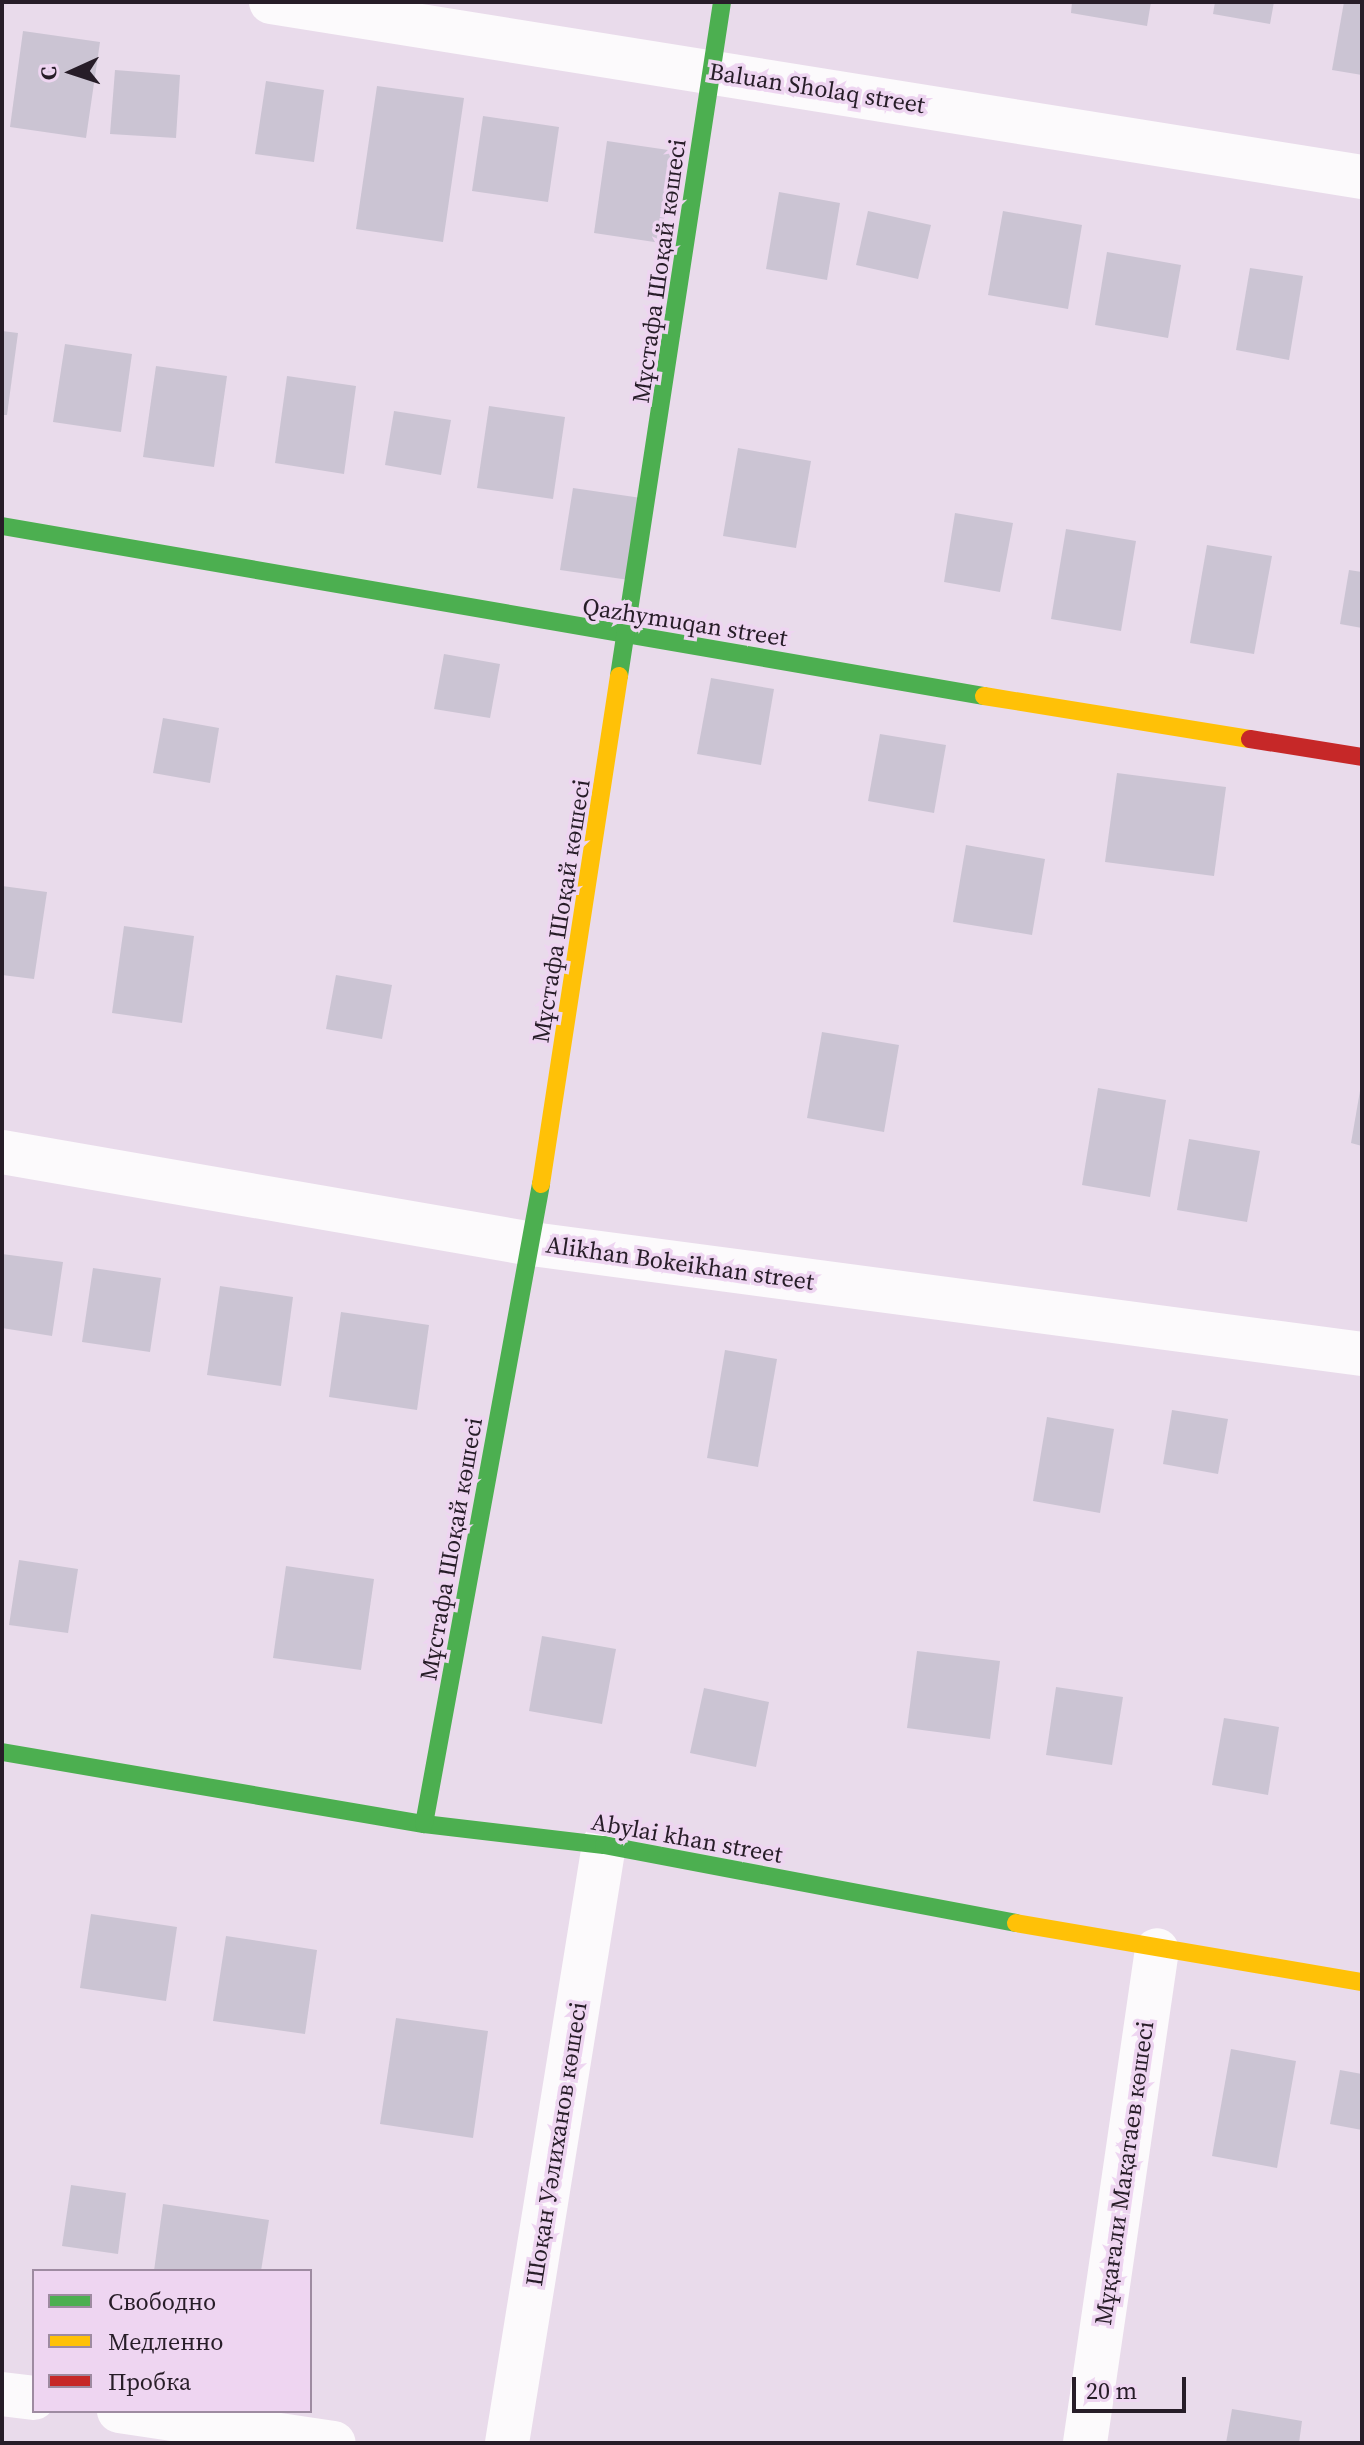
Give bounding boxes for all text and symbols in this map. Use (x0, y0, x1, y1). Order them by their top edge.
north arrow (32, 32, 112, 112)
street label: Baluan Sholaq street (707, 57, 927, 119)
text: С (33, 66, 63, 81)
street label: Мұстафа Шоқай көшесі (626, 137, 692, 405)
street label: Qazhymuqan street (580, 592, 790, 652)
street label: Мұстафа Шоқай көшесі (526, 777, 596, 1045)
street label: Alikhan Bokeikhan street (544, 1230, 816, 1296)
street label: Мұстафа Шоқай көшесі (414, 1415, 488, 1683)
street label: Abylai khan street (589, 1807, 785, 1869)
street label: Шоқан Уәлиханов көшесі (519, 2000, 593, 2288)
street label: Мұқағали Мақатаев көшесі (1088, 2019, 1160, 2327)
legend (32, 2269, 312, 2413)
text: Свободно (108, 2285, 216, 2318)
text: Медленно (108, 2325, 223, 2358)
scale bar (1076, 2361, 1190, 2411)
text: Пробка (108, 2365, 191, 2398)
text: 20 m (1086, 2374, 1137, 2407)

